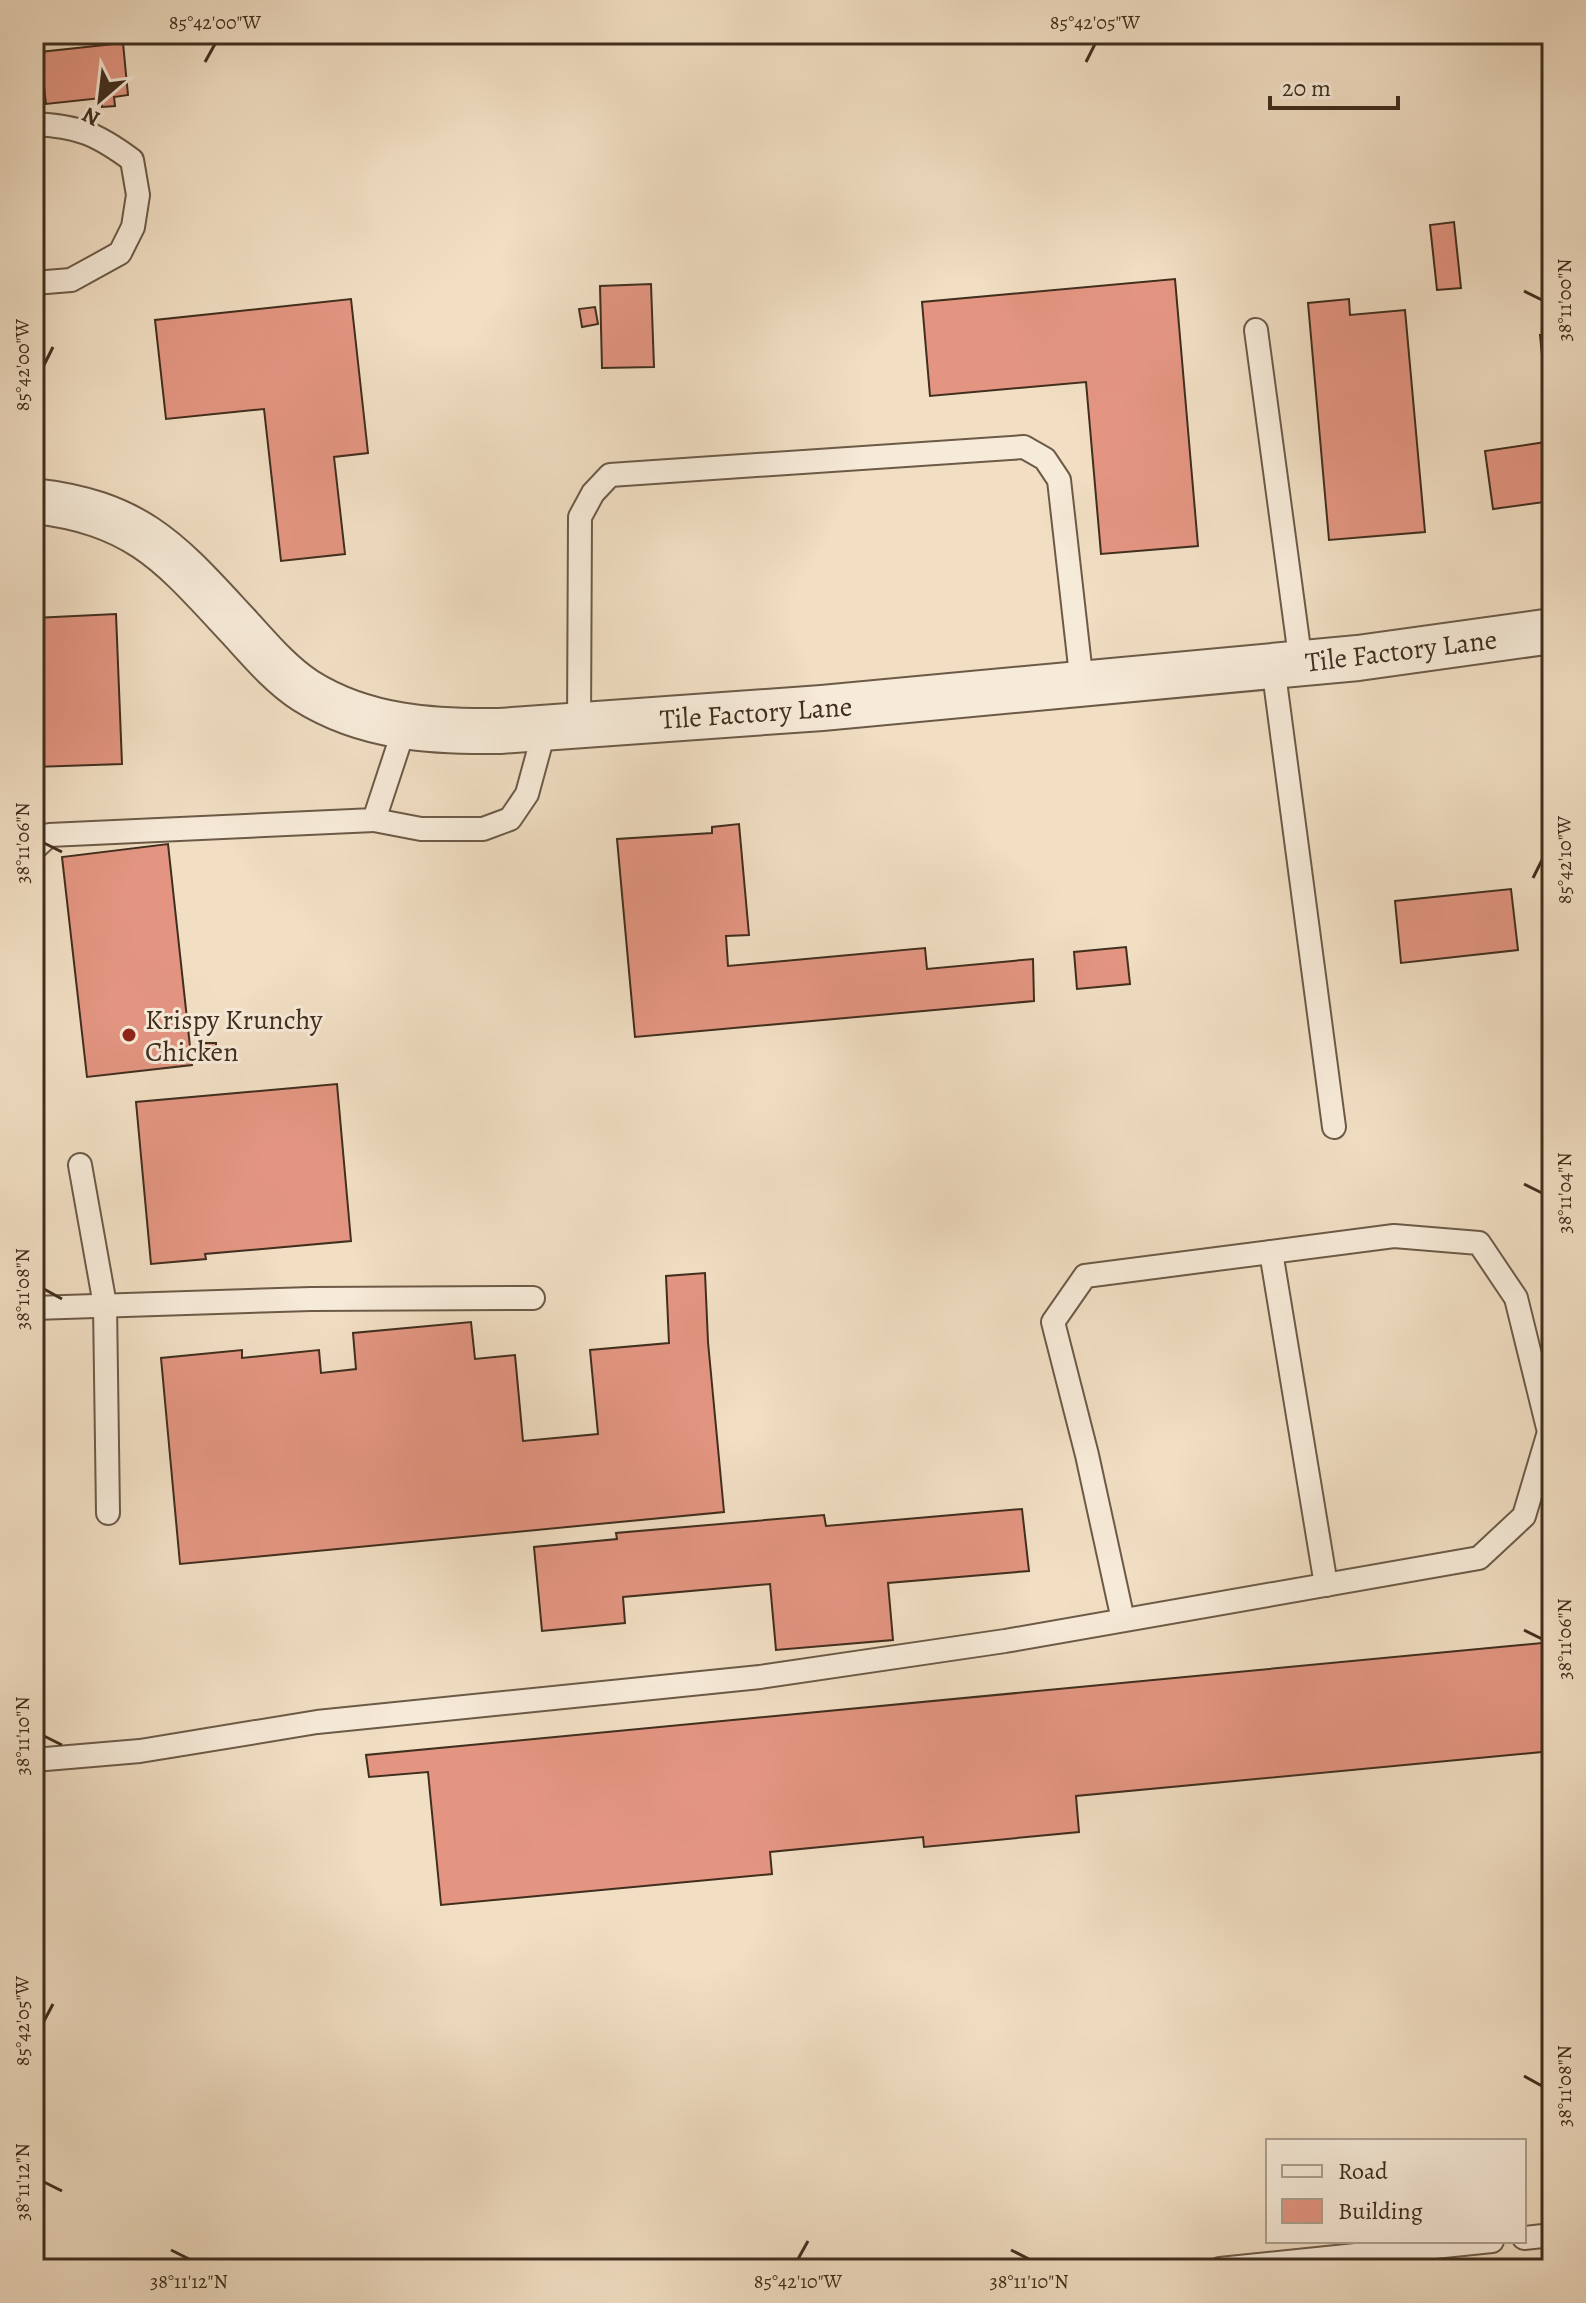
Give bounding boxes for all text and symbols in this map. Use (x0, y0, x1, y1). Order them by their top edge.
text: 85°42'00"W (169, 9, 262, 36)
text: 85°42'05"W (1050, 9, 1140, 36)
north arrow (60, 60, 140, 140)
scale bar (1270, 60, 1398, 110)
text: 20 m (1282, 72, 1331, 104)
text: N (77, 100, 105, 134)
text: 38°11'00"N (1551, 259, 1578, 341)
text: 85°42'00"W (9, 318, 36, 411)
street label: Tile Factory Lane (1303, 620, 1499, 682)
street label: Tile Factory Lane (659, 687, 854, 739)
text: 38°11'06"N (9, 802, 36, 884)
text: 85°42'10"W (1551, 815, 1578, 904)
place label: Krispy Krunchy Chicken (145, 1001, 323, 1071)
marker: Krispy Krunchy Chicken (120, 1026, 138, 1044)
text: 38°11'04"N (1551, 1152, 1578, 1234)
text: 38°11'08"N (9, 1248, 36, 1330)
text: 38°11'06"N (1551, 1598, 1578, 1680)
text: 38°11'10"N (9, 1696, 36, 1776)
text: 85°42'05"W (9, 1976, 36, 2066)
text: 38°11'08"N (1551, 2045, 1578, 2127)
legend (1266, 2139, 1526, 2243)
text: 38°11'12"N (9, 2143, 36, 2221)
text: Road (1338, 2155, 1388, 2187)
text: Building (1338, 2195, 1423, 2227)
text: 38°11'12"N (150, 2268, 228, 2295)
text: 85°42'10"W (754, 2268, 843, 2295)
text: 38°11'10"N (989, 2268, 1069, 2295)

